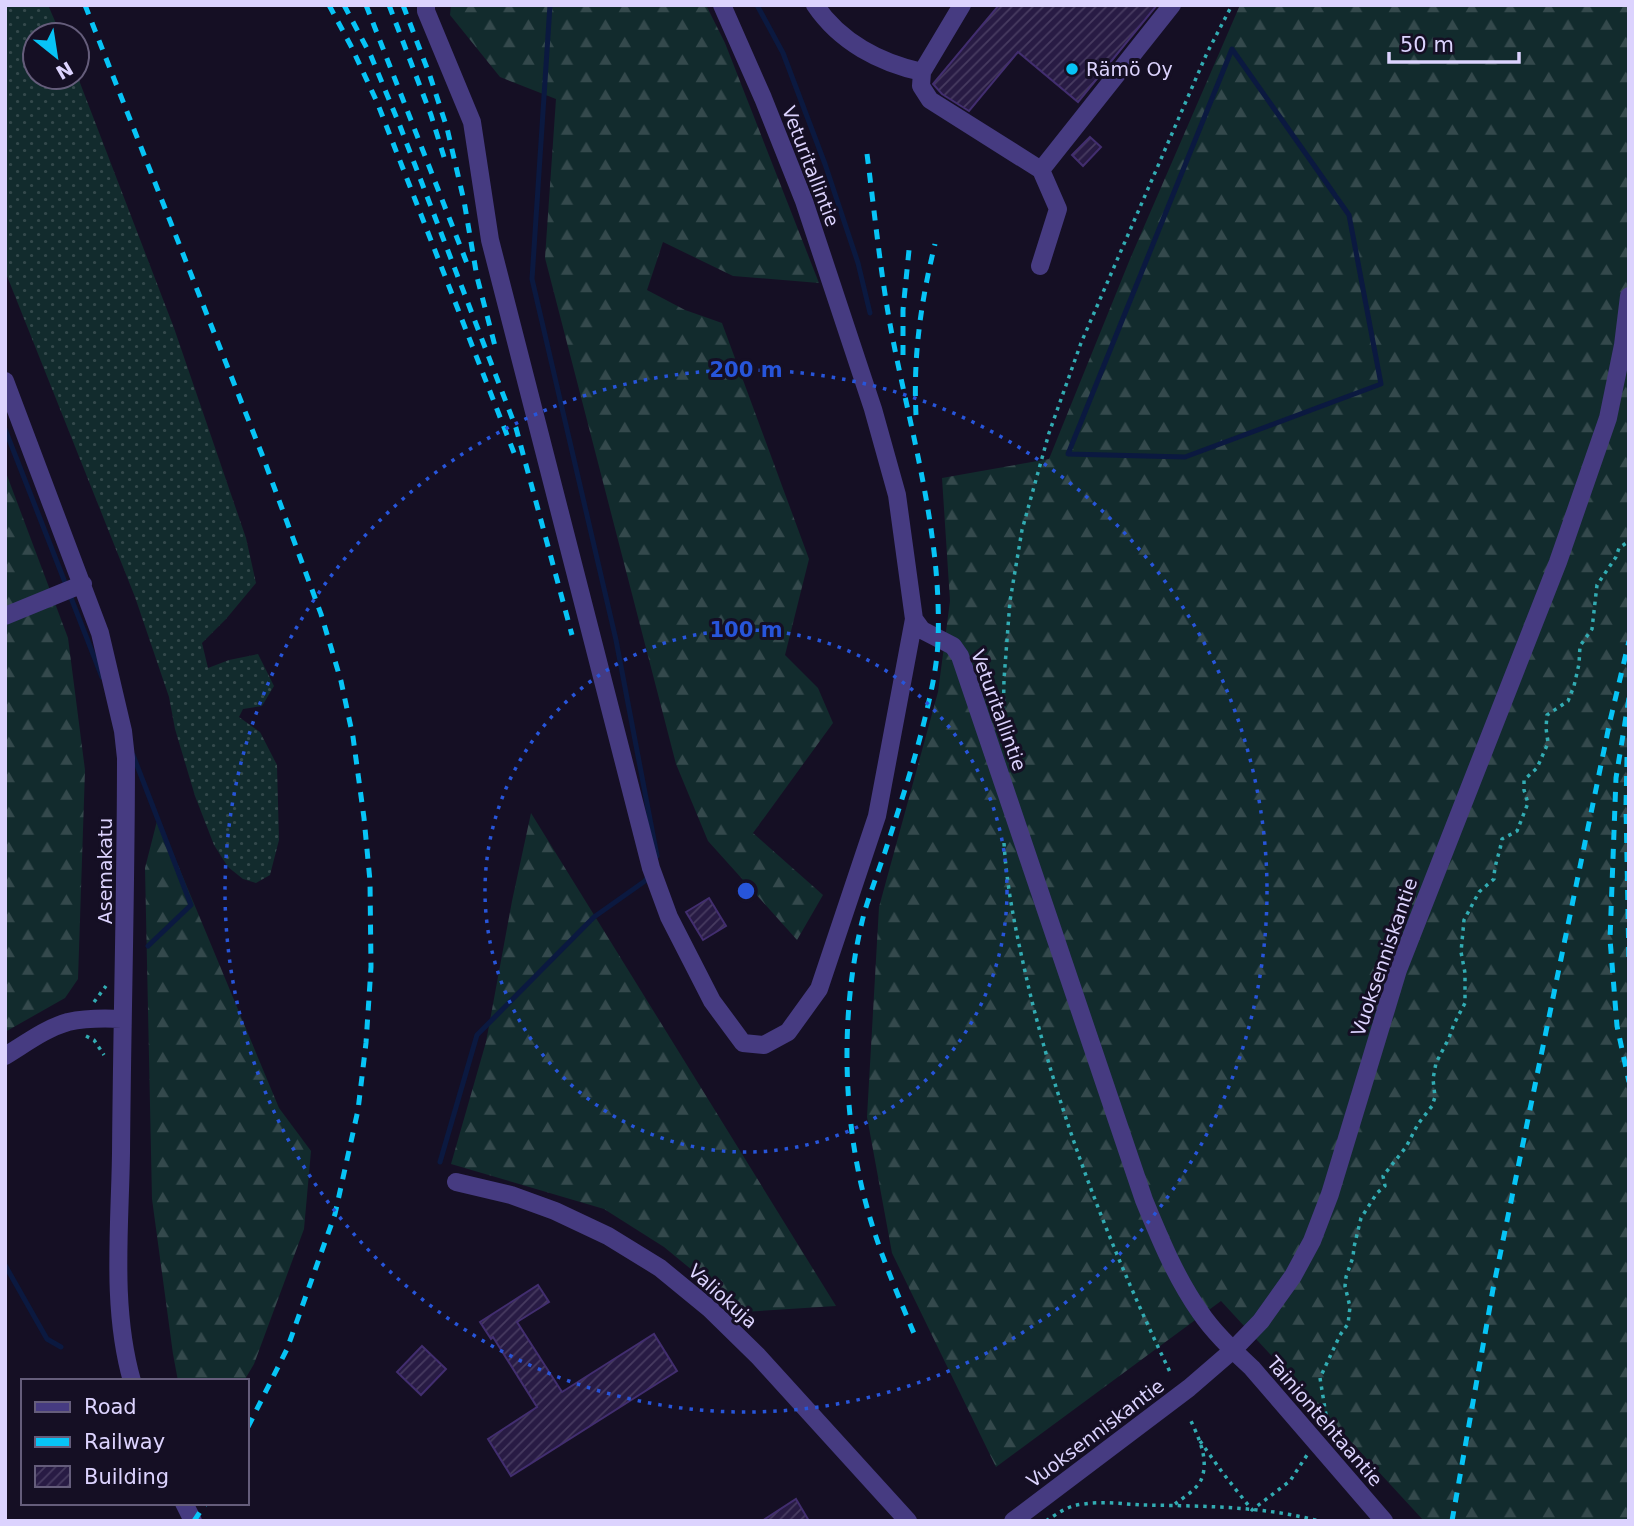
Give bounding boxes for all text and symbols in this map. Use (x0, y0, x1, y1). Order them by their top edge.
north arrow (21, 21, 91, 91)
scale bar (1389, 21, 1518, 65)
text: 50 m (1400, 33, 1454, 57)
text: N (52, 57, 77, 84)
place label: Rämö Oy (1086, 58, 1173, 80)
marker: Rämö Oy (1064, 61, 1080, 77)
street label: Veturitallintie (778, 103, 844, 229)
text: 200 m (709, 358, 783, 382)
text: 100 m (709, 618, 783, 642)
street label: Veturitallintie (967, 646, 1031, 774)
street label: Asemakatu (94, 818, 116, 924)
street label: Vuoksenniskantie (1347, 875, 1421, 1039)
centre of rings (734, 879, 758, 903)
street label: Valiokuja (684, 1259, 762, 1333)
street label: Tainiontehtaantie (1262, 1351, 1387, 1490)
street label: Vuoksenniskantie (1022, 1374, 1168, 1492)
legend (21, 1379, 248, 1505)
text: Road (84, 1395, 137, 1419)
text: Railway (84, 1430, 165, 1454)
text: Building (84, 1465, 169, 1489)

